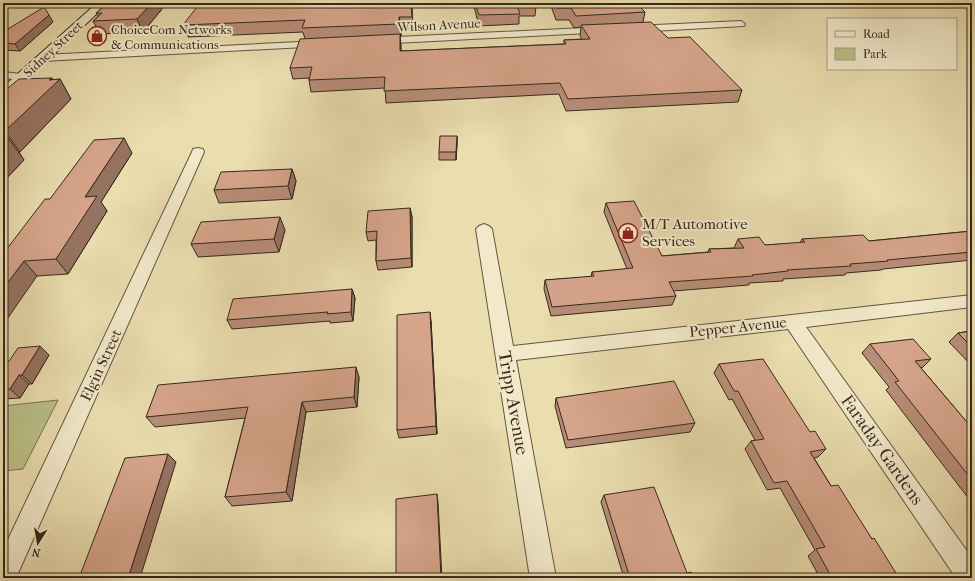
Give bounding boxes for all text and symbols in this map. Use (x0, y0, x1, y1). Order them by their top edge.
street label: Wilson Avenue (396, 15, 482, 35)
street label: Sidney Street (20, 18, 86, 80)
legend (827, 18, 957, 70)
place label: ChoiceCom Networks & Communications (111, 22, 232, 52)
shop icon: ChoiceCom Networks & Communications (86, 25, 108, 47)
text: Road (863, 27, 890, 41)
text: Park (863, 47, 888, 61)
place label: M/T Automotive Services (642, 215, 748, 250)
shop icon: M/T Automotive Services (617, 222, 639, 244)
street label: Pepper Avenue (688, 313, 788, 341)
street label: Elgin Street (77, 326, 126, 404)
street label: Tripp Avenue (494, 349, 533, 457)
street label: Faraday Gardens (836, 391, 928, 509)
north arrow (18, 523, 58, 563)
text: N (30, 545, 42, 560)

